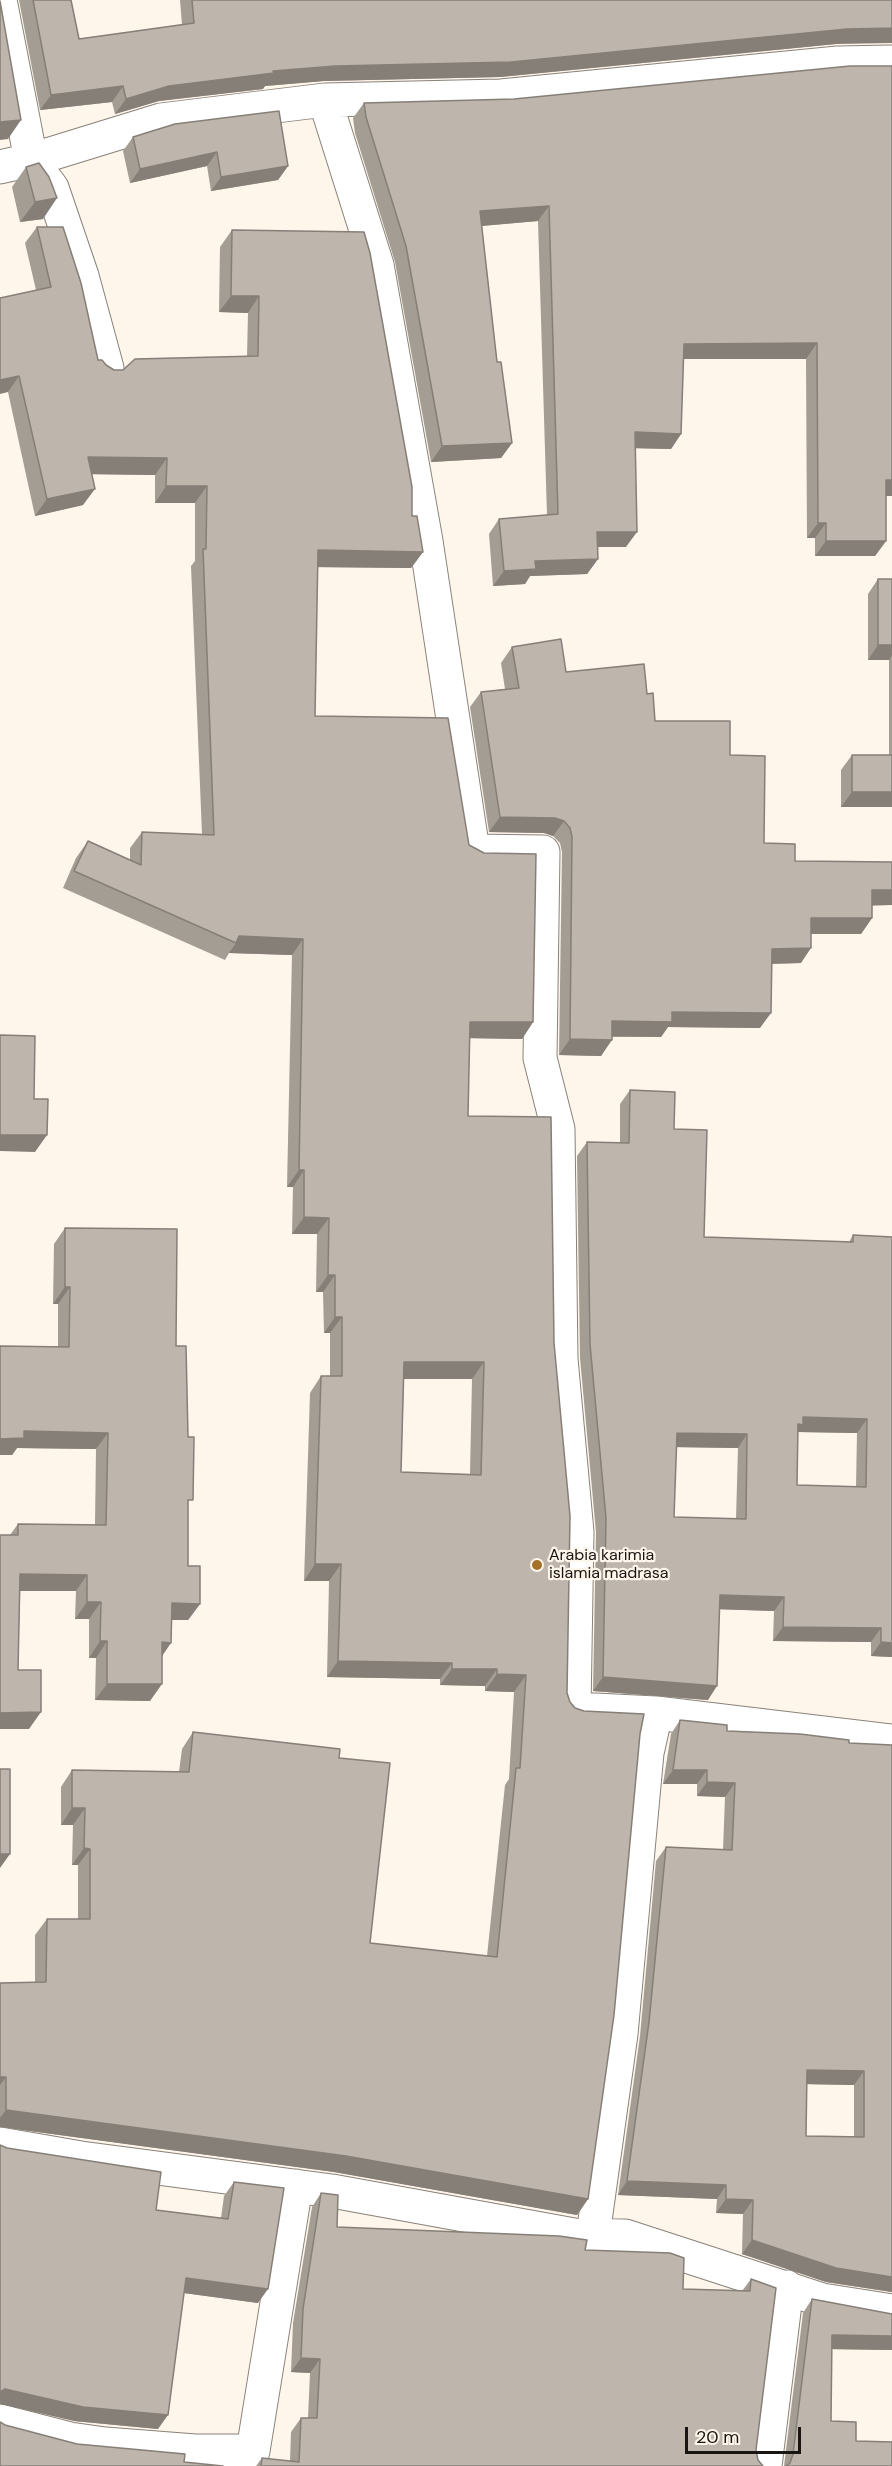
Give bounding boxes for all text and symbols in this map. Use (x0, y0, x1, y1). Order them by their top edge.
place label: Arabia karimia islamia madrasa (549, 1546, 669, 1584)
marker: Arabia karimia islamia madrasa (530, 1558, 544, 1572)
scale bar (688, 2415, 804, 2453)
text: 20 m (696, 2425, 739, 2449)

